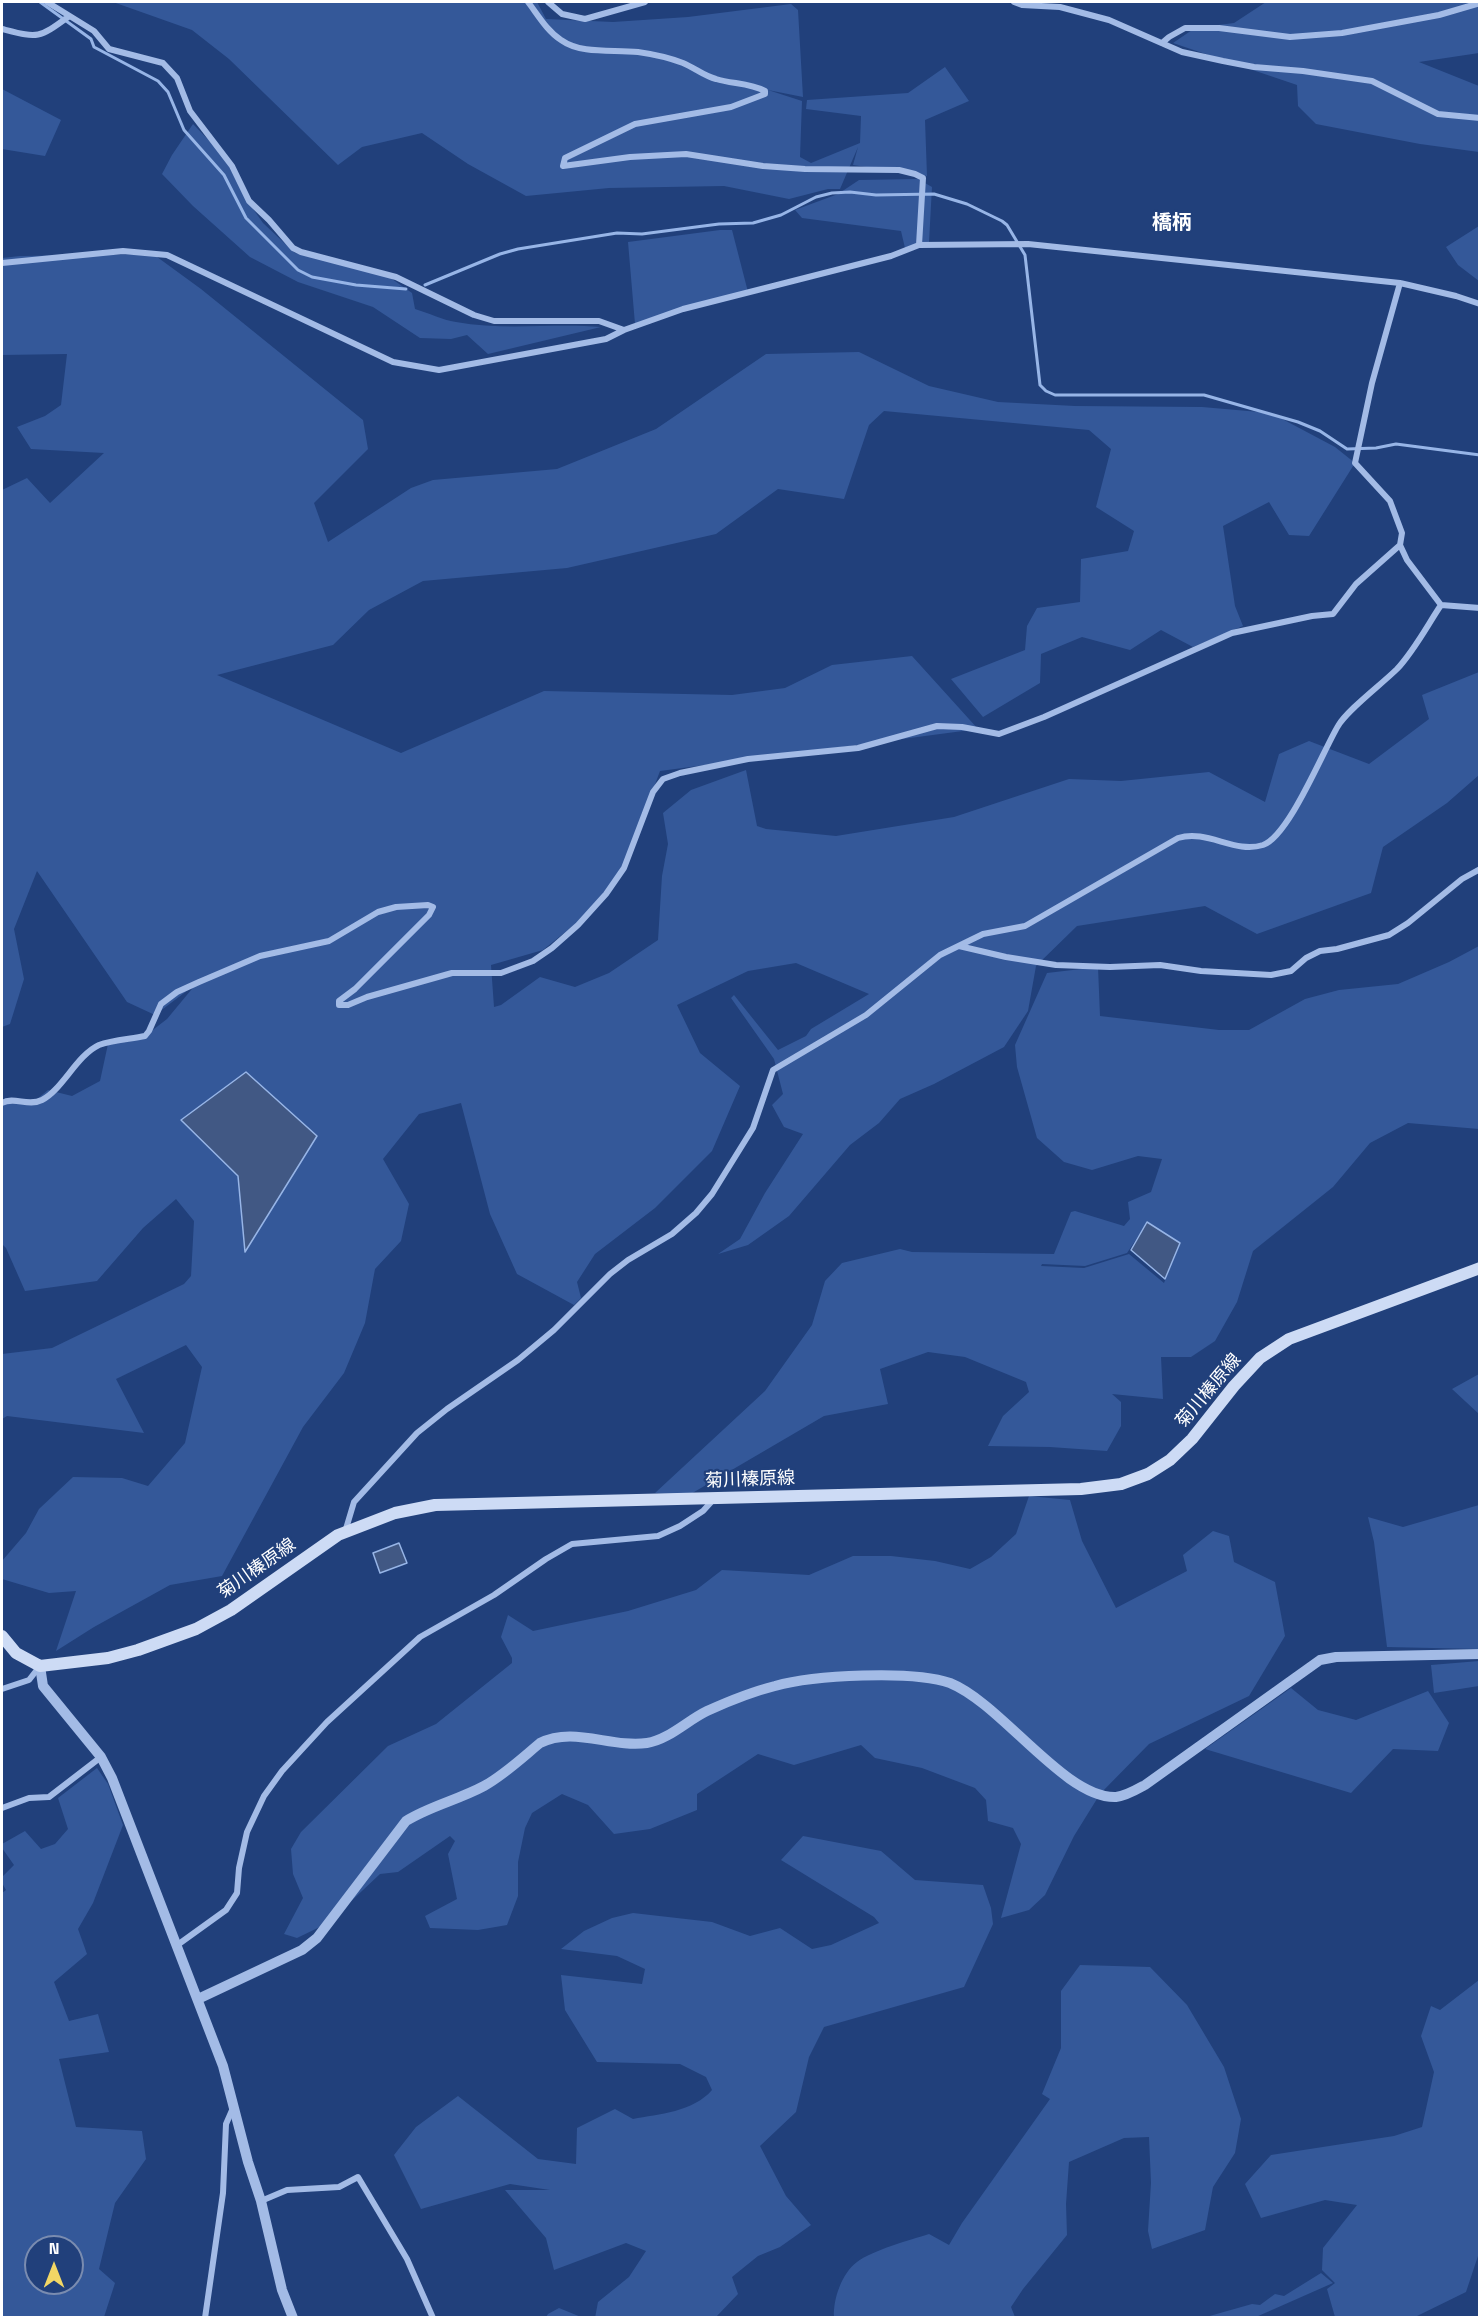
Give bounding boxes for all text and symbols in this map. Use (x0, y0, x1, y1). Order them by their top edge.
district label: 橋柄 (1152, 212, 1192, 236)
street label: 菊川榛原線 (1172, 1350, 1246, 1432)
street label: 菊川榛原線 (705, 1468, 795, 1492)
street label: 菊川榛原線 (214, 1534, 300, 1604)
north arrow (24, 2235, 84, 2295)
text: N (49, 2238, 59, 2259)

